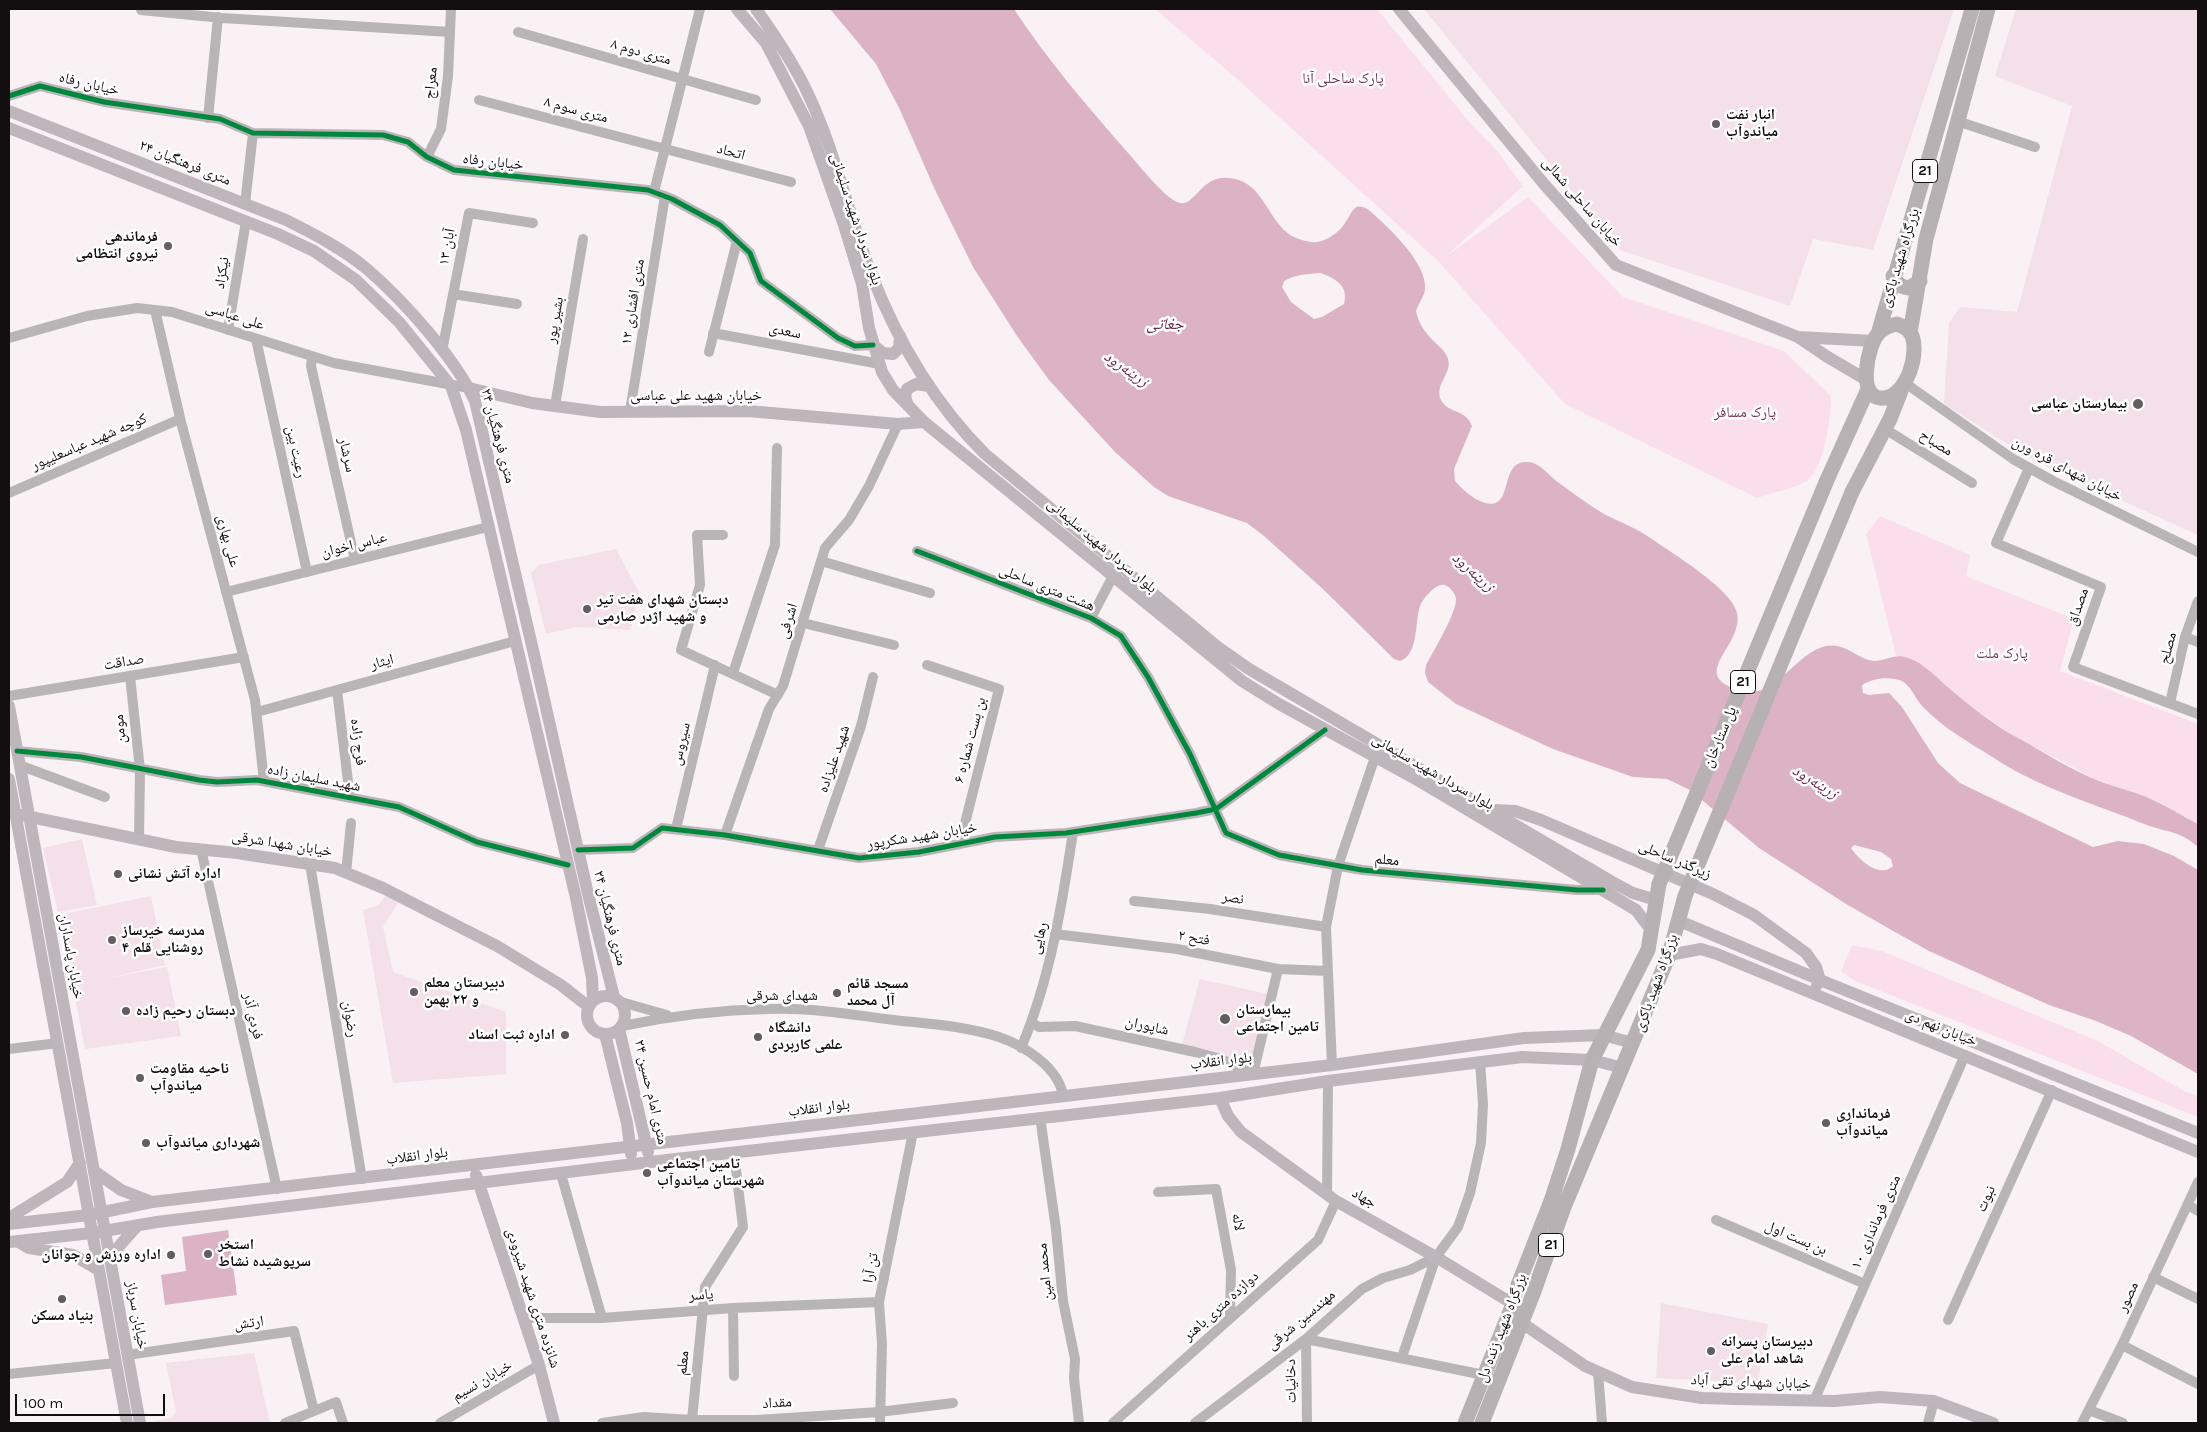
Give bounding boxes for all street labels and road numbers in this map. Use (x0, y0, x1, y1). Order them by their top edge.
street label: ۸ متری دوم (609, 35, 673, 69)
street label: معراج (420, 66, 442, 100)
street label: خیابان رفاه (57, 68, 121, 100)
street label: ۸ متری سوم (542, 93, 610, 127)
street label: ۲۴ متری فرهنگیان (136, 136, 234, 190)
street label: اتحاد (715, 140, 747, 164)
street label: خیابان رفاه (462, 150, 524, 174)
street label: بلوار سردار شهید سلیمانی (826, 151, 886, 287)
street label: خیابان ساحلی شمالی (1538, 153, 1626, 251)
road number: 21 (1912, 160, 1938, 182)
street label: بزرگراه شهید باکری (1876, 206, 1924, 310)
street label: ۱۳ آبان (435, 227, 459, 267)
street label: نیکزاد (211, 256, 233, 290)
street label: ۱۲ متری افشاری (617, 258, 649, 346)
street label: بشیر پور (542, 295, 568, 345)
street label: علی عباسی (203, 298, 267, 334)
street label: سعدی (767, 319, 803, 343)
street label: ۲۴ متری فرهنگیان (477, 387, 519, 485)
street label: خیابان شهید علی عباسی (630, 387, 762, 405)
street label: کوچه شهید عباسعلیپور (28, 410, 150, 474)
street label: رعیت بین (282, 424, 310, 480)
street label: مصباح (1916, 426, 1956, 460)
street label: خیابان شهدای قره ورن (2009, 432, 2125, 506)
street label: سرشار (334, 436, 360, 474)
street label: بلوار سردار شهید سلیمانی (1043, 495, 1161, 597)
street label: علی بهاری (212, 513, 244, 569)
street label: عباس اخوان (319, 528, 389, 562)
street label: هشت متری ساحلی (996, 561, 1098, 615)
street label: مصداق (2063, 586, 2093, 628)
street label: اشرفی (774, 601, 802, 641)
street label: مصلح (2155, 630, 2181, 666)
street label: صداقت (102, 650, 146, 674)
street label: ایثار (368, 650, 396, 674)
road number: 21 (1730, 670, 1756, 694)
street label: بن بست شماره ۶ (950, 695, 990, 785)
street label: پل ستارخان (1699, 704, 1741, 770)
street label: مومن (110, 713, 130, 745)
street label: فرج زاده (346, 718, 370, 766)
street label: سیروس (667, 721, 695, 767)
street label: شهید علیزاده (814, 723, 854, 795)
street label: بلوار سردار شهید سلیمانی (1369, 730, 1497, 814)
street label: شهید سلیمان زاده (266, 760, 362, 796)
street label: خیابان شهید شکرپور (866, 818, 978, 854)
street label: خیابان شهدا شرقی (231, 827, 333, 861)
street label: زیرگذر ساحلی (1636, 837, 1714, 883)
street label: معلم (1374, 850, 1400, 870)
street label: ۲۴ متری فرهنگیان (589, 869, 631, 967)
street label: نصر (1221, 887, 1245, 909)
street label: خیابان پاسداران (55, 912, 87, 1000)
street label: رهایی (1026, 920, 1052, 956)
street label: فتح ۲ (1177, 926, 1211, 950)
street label: بزرگراه شهید باکری (1630, 932, 1682, 1034)
street label: شهدای شرقی (746, 987, 818, 1005)
street label: فردی آذر (239, 991, 267, 1041)
street label: رضوان (338, 999, 362, 1039)
street label: خیابان نهم دی (1902, 1005, 1980, 1051)
street label: شاپوران (1124, 1013, 1170, 1039)
street label: ۲۴ متری امام حسین (630, 1038, 672, 1146)
street label: بلوار انقلاب (1189, 1048, 1253, 1074)
street label: بلوار انقلاب (787, 1095, 851, 1121)
street label: بلوار انقلاب (385, 1143, 449, 1169)
street label: ۱۰ متری فرمانداری (1847, 1172, 1905, 1272)
street label: نبوت (1972, 1183, 2000, 1215)
street label: جهاد (1349, 1184, 1379, 1212)
street label: لاله (1228, 1212, 1248, 1232)
street label: بن بست اول (1762, 1217, 1830, 1259)
street label: شانزده متری شهید شیرودی (502, 1226, 564, 1370)
road number: 21 (1538, 1234, 1564, 1256)
street label: محمد امین (1033, 1242, 1057, 1302)
street label: تن آرا (859, 1251, 883, 1285)
street label: دوازده متری باهنر (1179, 1267, 1263, 1345)
street label: بزرگراه شهید زنده دل (1473, 1271, 1531, 1385)
street label: مصور (2113, 1279, 2143, 1315)
street label: خیابان سرباز (122, 1280, 152, 1350)
street label: یاسر (688, 1285, 714, 1305)
street label: مهندسین شرقی (1263, 1286, 1339, 1354)
street label: ارتش (233, 1312, 265, 1334)
street label: معلم (673, 1350, 693, 1376)
street label: خیابان نسیم (449, 1357, 515, 1405)
street label: دخانیات (1282, 1359, 1300, 1403)
street label: خیابان شهدای تقی آباد (1690, 1371, 1812, 1393)
street label: مقداد (762, 1393, 792, 1413)

